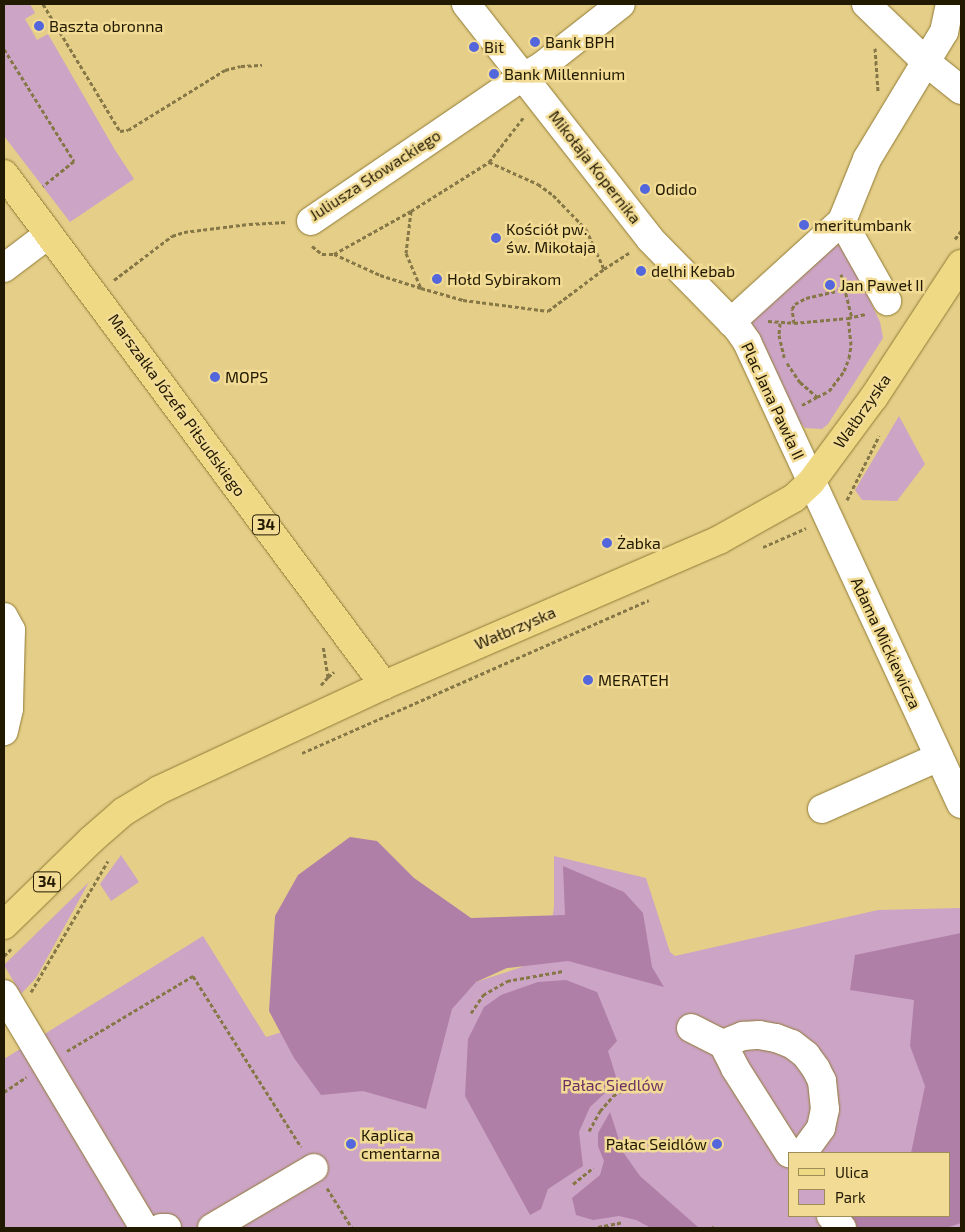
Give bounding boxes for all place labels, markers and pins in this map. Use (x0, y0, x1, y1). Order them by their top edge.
place label: Baszta obronna (49, 16, 163, 36)
marker: Baszta obronna (33, 20, 45, 32)
place label: Bank BPH (545, 32, 615, 52)
marker: Bank BPH (529, 36, 541, 48)
place label: Bit (484, 37, 504, 57)
marker: Bit (468, 41, 480, 53)
place label: Bank Millennium (504, 64, 626, 84)
marker: Bank Millennium (488, 68, 500, 80)
place label: Odido (655, 179, 697, 199)
marker: Odido (639, 183, 651, 195)
place label: meritumbank (814, 215, 912, 235)
place label: Kościół pw. św. Mikołaja (506, 219, 596, 257)
marker: meritumbank (798, 219, 810, 231)
marker: Kościół pw. św. Mikołaja (490, 232, 502, 244)
place label: delhi Kebab (651, 261, 735, 281)
marker: delhi Kebab (635, 265, 647, 277)
place label: Hołd Sybirakom (447, 269, 561, 289)
marker: Hołd Sybirakom (431, 273, 443, 285)
place label: Jan Paweł II (840, 275, 924, 295)
marker: Jan Paweł II (824, 279, 836, 291)
place label: MOPS (225, 367, 268, 387)
marker: MOPS (209, 371, 221, 383)
place label: Żabka (617, 533, 661, 553)
marker: Żabka (601, 537, 613, 549)
place label: MERATEH (598, 670, 669, 690)
marker: MERATEH (582, 674, 594, 686)
place label: Kaplica cmentarna (361, 1125, 440, 1163)
place label: Pałac Seidlów (606, 1134, 707, 1154)
marker: Kaplica cmentarna (345, 1138, 357, 1150)
marker: Pałac Seidlów (711, 1138, 723, 1150)

